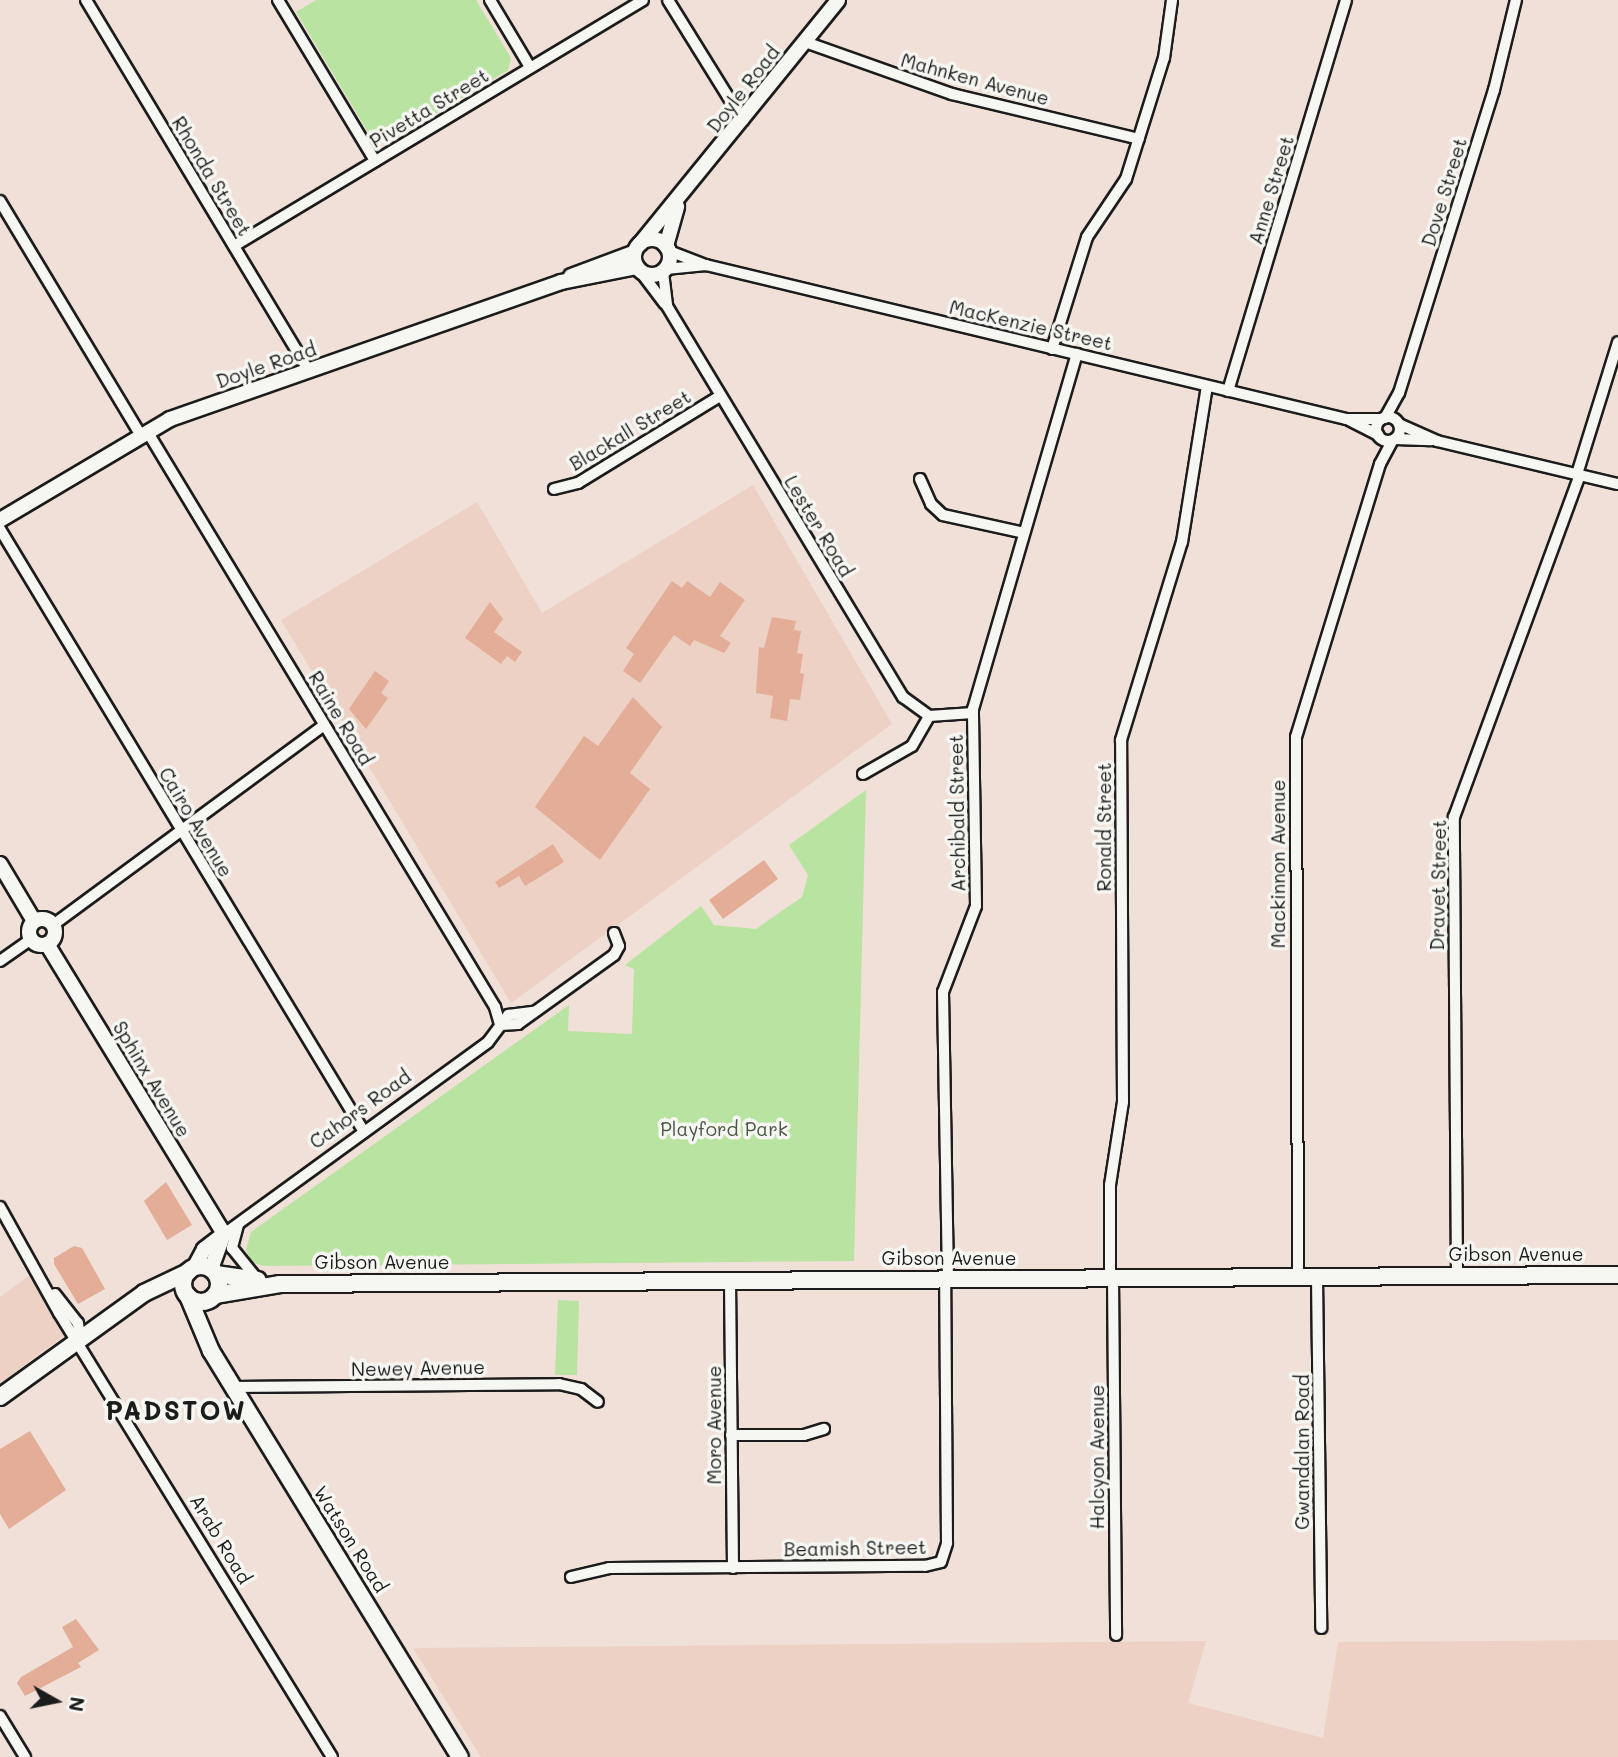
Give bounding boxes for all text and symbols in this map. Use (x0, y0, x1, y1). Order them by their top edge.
street label: Doyle Road (702, 41, 784, 137)
street label: Mahnken Avenue (898, 48, 1052, 110)
street label: Pivetta Street (366, 64, 492, 152)
street label: Rhonda Street (167, 112, 257, 240)
street label: Anne Street (1244, 133, 1298, 247)
street label: Dove Street (1417, 135, 1471, 249)
street label: MacKenzie Street (947, 295, 1115, 355)
street label: Doyle Road (213, 337, 319, 393)
street label: Blackall Street (565, 385, 695, 475)
street label: Lester Road (780, 471, 858, 581)
street label: Raine Road (304, 667, 378, 769)
street label: Archibald Street (944, 734, 970, 892)
street label: Ronald Street (1093, 762, 1115, 892)
street label: Cairo Avenue (154, 763, 238, 881)
street label: Mackinnon Avenue (1267, 780, 1289, 948)
street label: Dravet Street (1425, 819, 1451, 951)
street label: Sphinx Avenue (109, 1017, 195, 1141)
street label: Cahors Road (305, 1065, 415, 1153)
park label: Playford Park (660, 1118, 788, 1140)
street label: Gibson Avenue (1449, 1243, 1583, 1265)
street label: Gibson Avenue (882, 1247, 1016, 1269)
street label: Gibson Avenue (315, 1251, 449, 1273)
street label: Newey Avenue (351, 1355, 485, 1381)
street label: Moro Avenue (703, 1365, 725, 1485)
street label: Gwandalan Road (1291, 1374, 1313, 1530)
street label: Halcyon Avenue (1086, 1385, 1108, 1529)
district label: PADSTOW (106, 1395, 246, 1427)
street label: Watson Road (309, 1482, 393, 1596)
street label: Arab Road (185, 1490, 257, 1588)
street label: Beamish Street (783, 1535, 927, 1561)
north arrow (21, 1666, 91, 1736)
text: N (64, 1695, 91, 1713)

